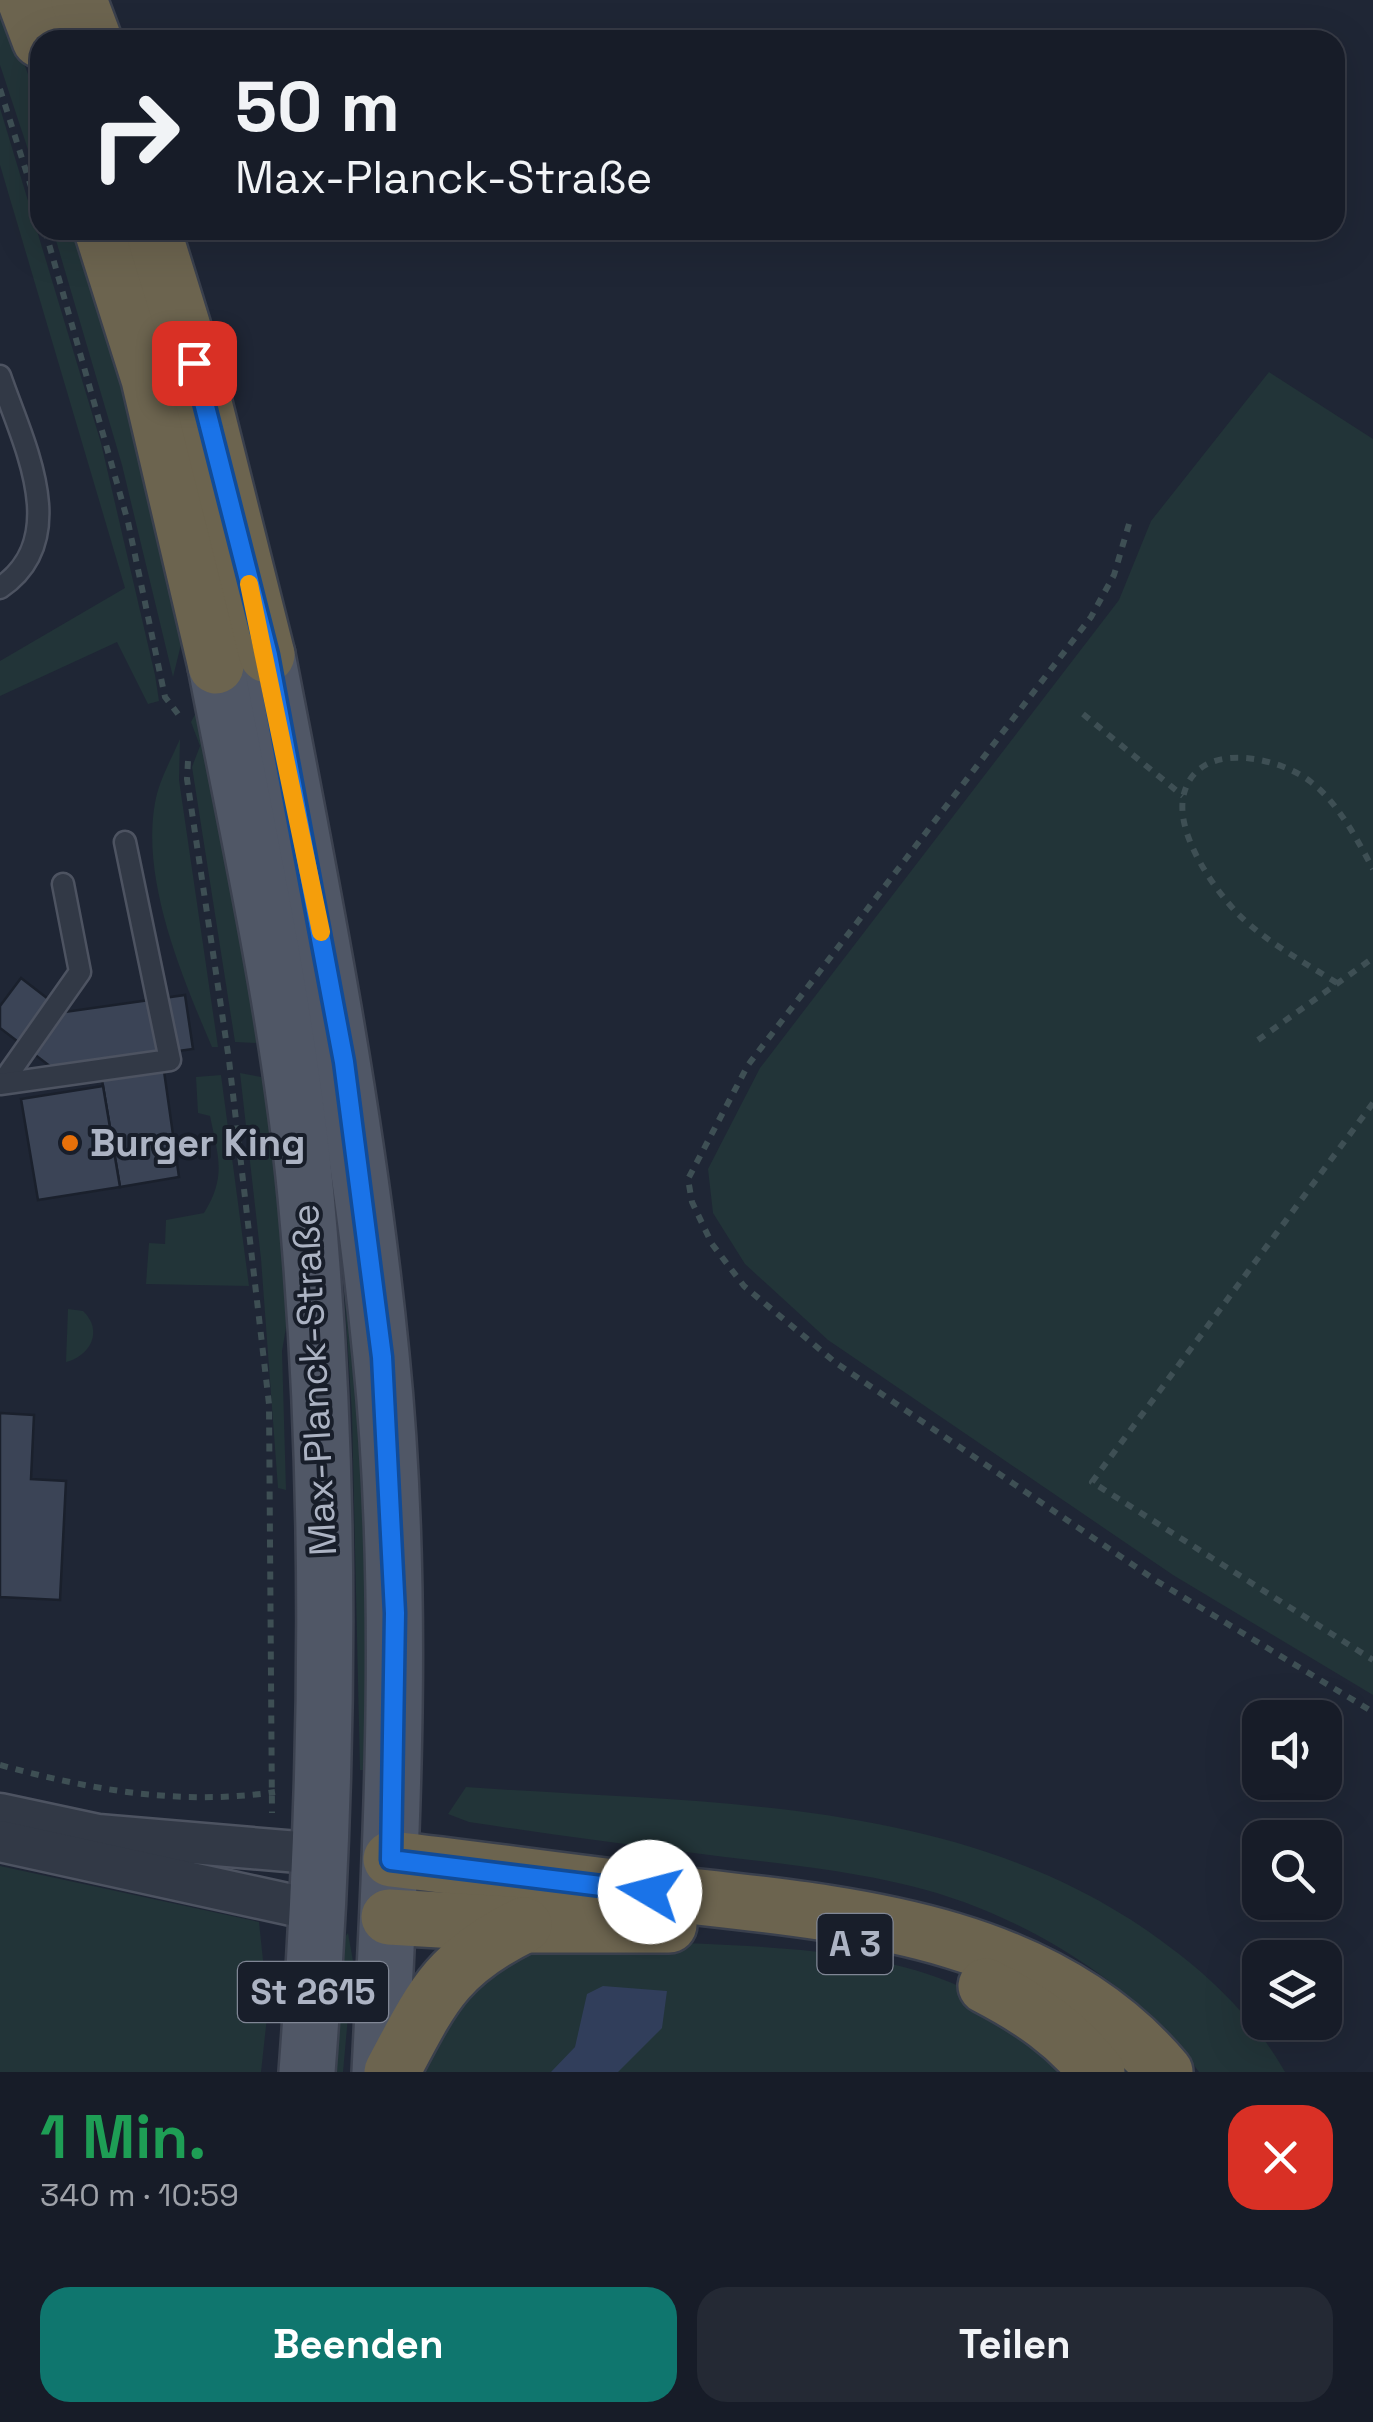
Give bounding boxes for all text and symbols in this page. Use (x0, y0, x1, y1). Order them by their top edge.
text: 50 m (235, 62, 400, 151)
icon: right (70, 70, 200, 200)
text: Max-Planck-Straße (235, 149, 652, 206)
pin (152, 321, 237, 406)
icon: arrive (167, 336, 222, 391)
place label: Burger King (90, 1119, 305, 1167)
marker: Burger King (59, 1132, 81, 1154)
street label: Max-Planck-Straße (281, 1203, 347, 1557)
map controls (1242, 1700, 1342, 2040)
button: sound (1242, 1700, 1342, 1800)
button: search (1242, 1820, 1342, 1920)
position arrow (598, 1840, 702, 1944)
road number: A 3 (818, 1914, 892, 1974)
button: layers (1242, 1940, 1342, 2040)
road number: St 2615 (238, 1962, 388, 2022)
text: 1 Min. (40, 2099, 206, 2176)
button: close (1228, 2105, 1333, 2210)
text: 340 m · 10:59 (40, 2175, 239, 2215)
button: Beenden (40, 2287, 677, 2402)
button: Teilen (697, 2287, 1333, 2402)

